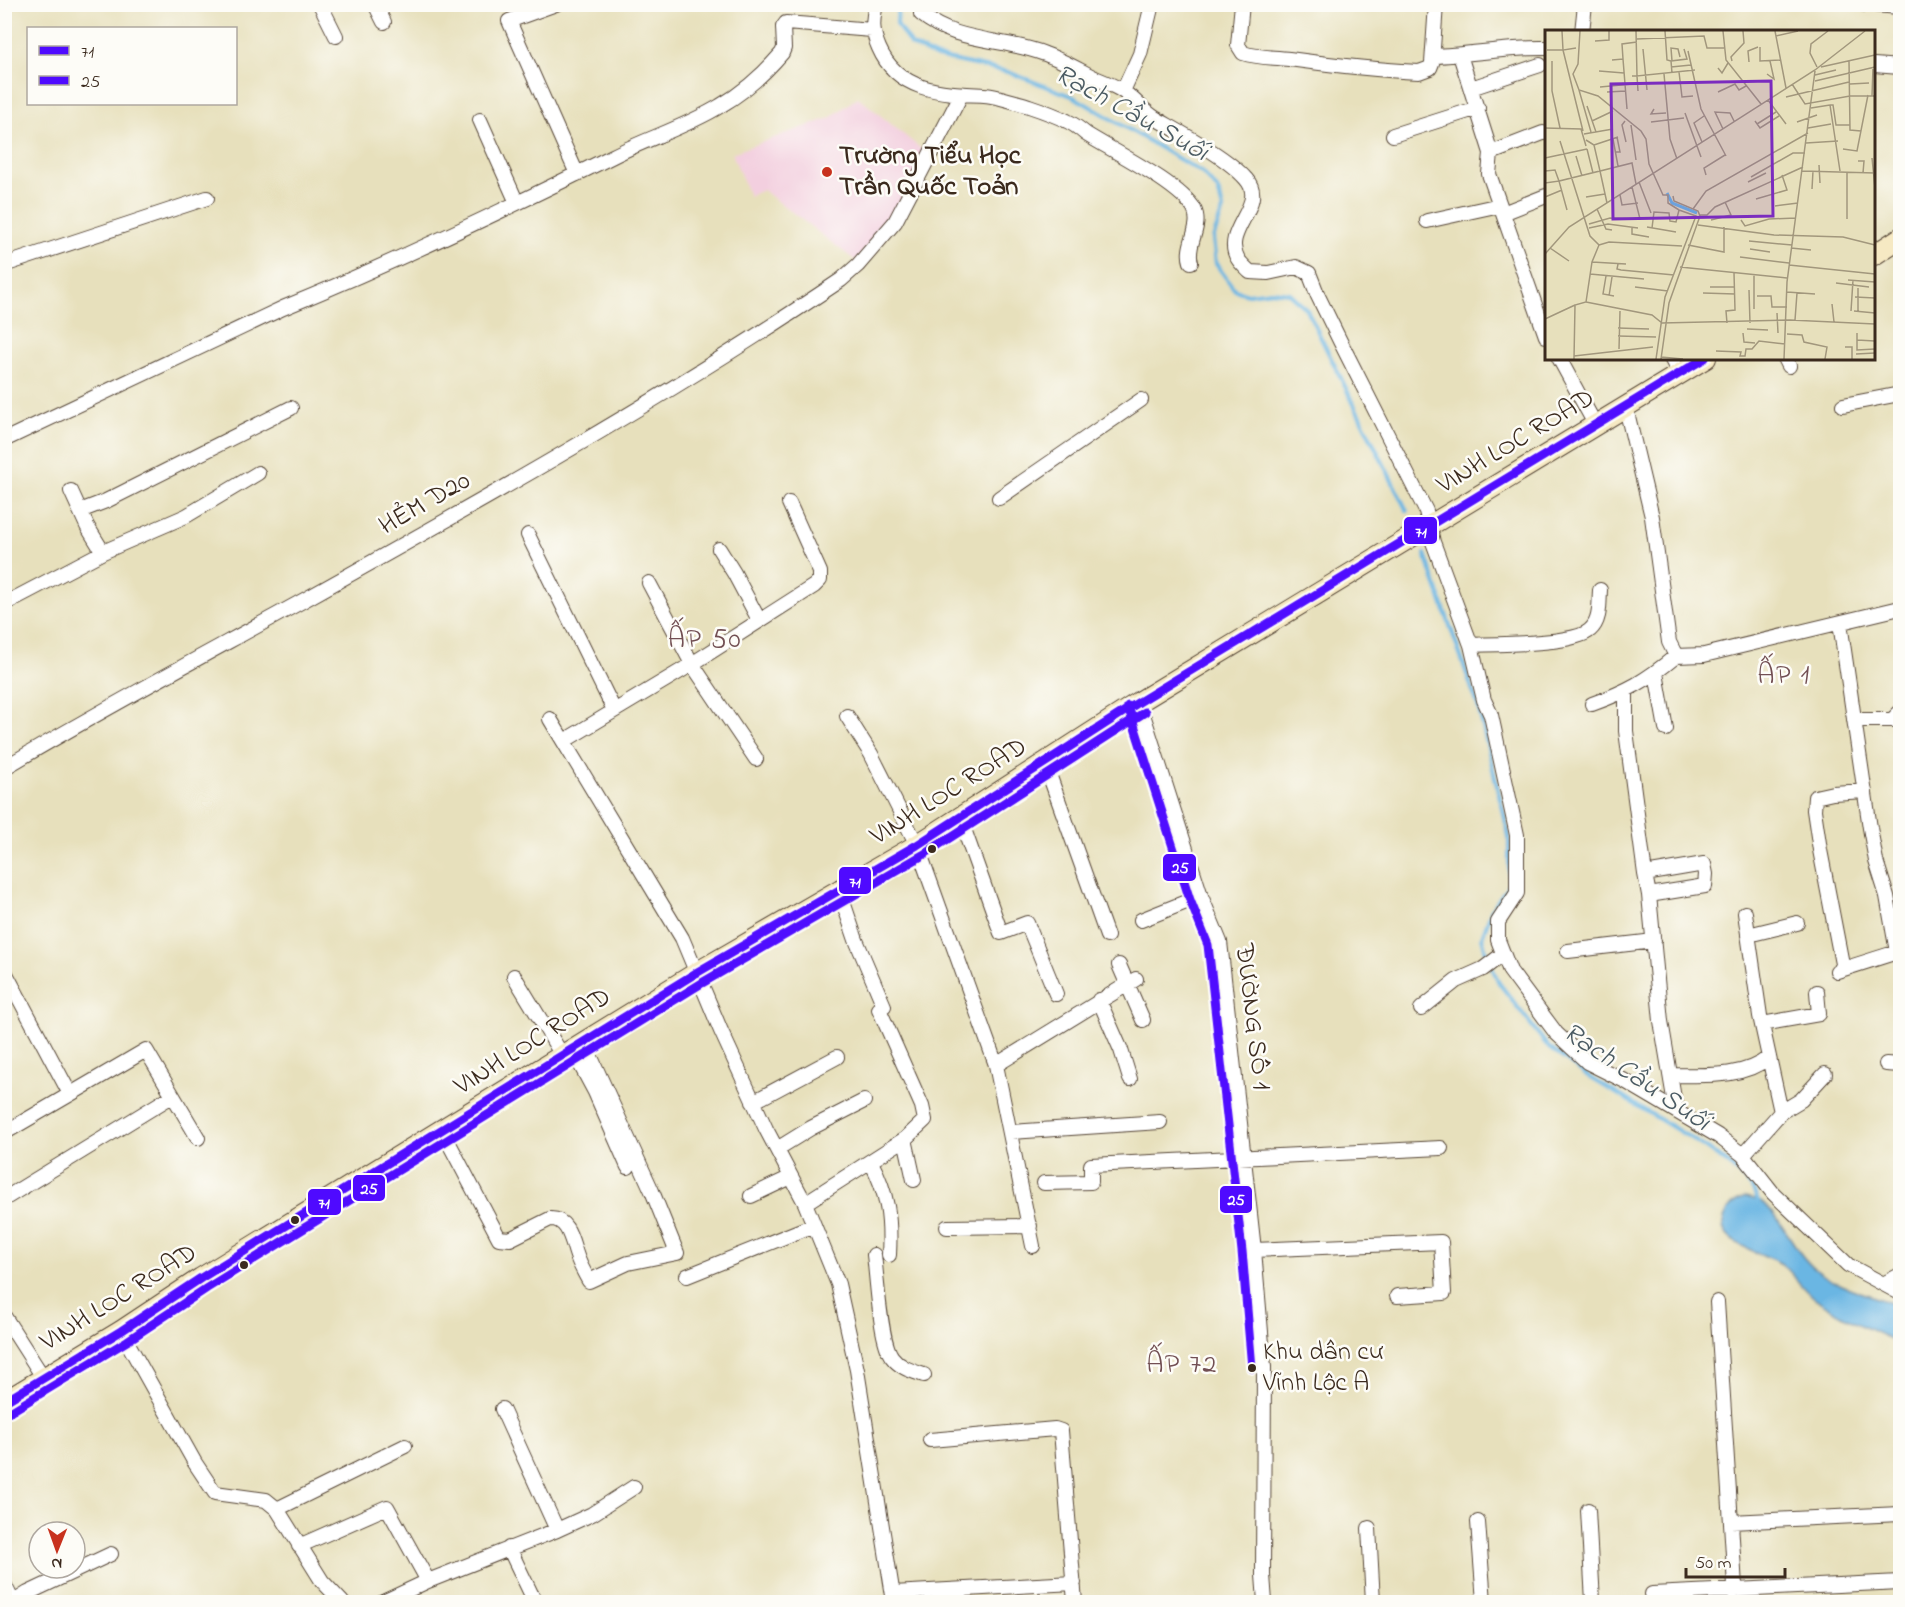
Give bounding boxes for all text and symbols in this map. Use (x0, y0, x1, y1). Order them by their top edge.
legend (27, 27, 237, 105)
inset map (1545, 30, 1875, 360)
text: 71 (81, 40, 94, 66)
water label: Rạch Cầu Suối (1047, 55, 1218, 175)
text: 25 (81, 70, 100, 96)
place label: Trường Tiểu Học Trần Quốc Toản (839, 137, 1022, 207)
marker: Trường Tiểu Học Trần Quốc Toản (820, 165, 834, 179)
street label: VINH LOC ROAD (1429, 379, 1602, 505)
street label: HẺM D20 (372, 462, 478, 546)
line badge: 71 (1403, 516, 1438, 545)
text: 71 (1415, 521, 1428, 545)
district label: ẤP 50 (668, 617, 742, 661)
district label: ẤP 1 (1757, 653, 1811, 697)
street label: VINH LOC ROAD (862, 728, 1035, 856)
unlabelled marker (926, 843, 938, 855)
line badge: 25 (1162, 853, 1197, 882)
text: 25 (1170, 857, 1189, 881)
line badge: 71 (838, 866, 872, 895)
text: 71 (849, 871, 862, 895)
street label: ĐƯỜNG SỐ 1 (1224, 941, 1280, 1092)
street label: VINH LOC ROAD (446, 978, 619, 1106)
water label: Rạch Cầu Suối (1554, 1013, 1720, 1144)
line badge: 25 (352, 1174, 386, 1202)
text: 25 (359, 1178, 378, 1202)
line badge: 25 (1219, 1185, 1253, 1214)
line badge: 71 (307, 1188, 342, 1216)
text: 25 (1226, 1189, 1245, 1213)
text: 71 (318, 1192, 331, 1216)
unlabelled marker (289, 1214, 301, 1226)
street label: VINH LOC ROAD (32, 1234, 205, 1362)
unlabelled marker (238, 1259, 250, 1271)
place label: Khu dân cư Vĩnh Lộc A (1262, 1334, 1384, 1403)
district label: ẤP 72 (1146, 1342, 1218, 1386)
marker: Khu dân cư Vĩnh Lộc A (1246, 1362, 1258, 1374)
north arrow (27, 1520, 87, 1580)
scale bar (1686, 1541, 1785, 1579)
text: N (51, 1551, 62, 1575)
text: 50 m (1695, 1551, 1732, 1577)

